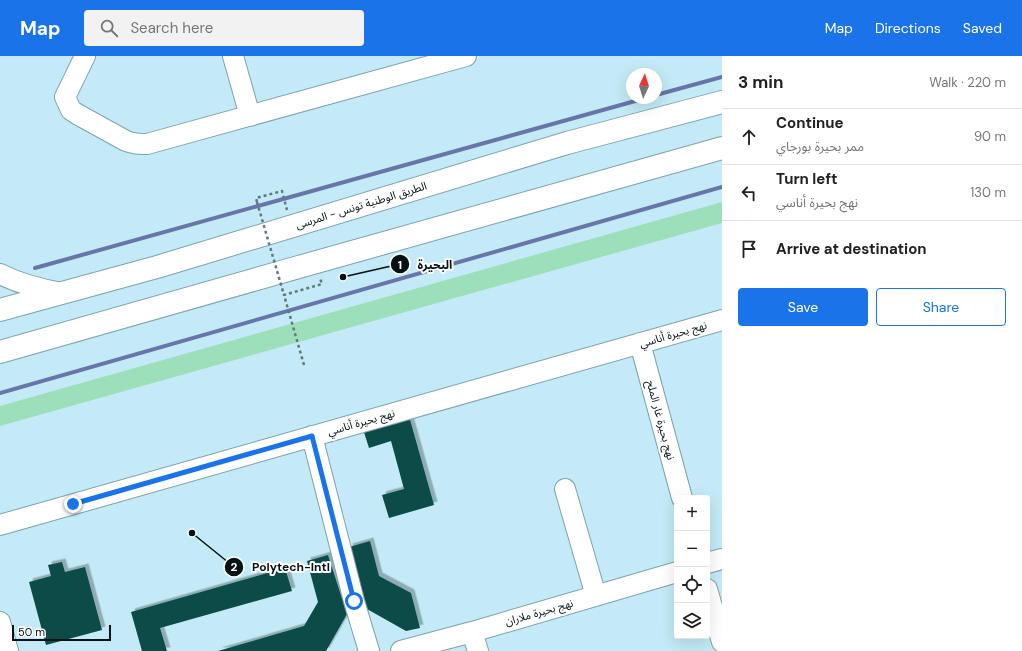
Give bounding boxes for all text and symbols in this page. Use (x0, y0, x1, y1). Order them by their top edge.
search box (84, 10, 364, 46)
text: Map (20, 16, 60, 41)
icon: search (98, 17, 120, 39)
text: Search here (130, 18, 213, 38)
text: Map (825, 19, 853, 37)
text: Directions (875, 19, 941, 37)
text: Saved (963, 19, 1002, 37)
north arrow (626, 68, 662, 104)
text: 3 min (738, 71, 783, 93)
text: Walk · 220 m (929, 74, 1006, 91)
text: Continue (776, 113, 844, 133)
icon: ahead (738, 126, 760, 148)
text: 90 m (974, 128, 1006, 145)
text: ممر بحيرة بورجاي (776, 138, 864, 155)
text: Turn left (776, 169, 837, 189)
street label: الطريق الوطنية تونس - المرسى (294, 178, 428, 232)
icon: left (738, 182, 760, 204)
text: 130 m (970, 184, 1006, 201)
text: نهج بحيرة أناسي (776, 194, 858, 211)
icon: arrive (738, 238, 760, 260)
text: Arrive at destination (776, 239, 927, 259)
callout: البحيرة (390, 252, 461, 276)
text: 1 (398, 257, 402, 273)
text: البحيرة (418, 257, 452, 273)
button: Save (738, 288, 868, 326)
button: Share (876, 288, 1006, 326)
street label: نهج بحيرة أناسي (638, 318, 709, 353)
street label: نهج بحيرة غار الملح (643, 379, 678, 462)
street label: نهج بحيرة أناسي (326, 406, 397, 441)
route end (64, 495, 82, 513)
map controls (674, 495, 710, 639)
button: + (674, 495, 710, 531)
button: − (674, 531, 710, 567)
callout: Polytech-Intl (224, 555, 338, 579)
text: 2 (231, 559, 238, 575)
text: Polytech-Intl (252, 559, 330, 575)
button: locate (674, 567, 710, 603)
route start (345, 592, 363, 610)
street label: نهج بحيرة ملاران (503, 596, 575, 629)
button: layers (674, 603, 710, 639)
scale bar (12, 623, 111, 642)
text: 50 m (18, 625, 45, 639)

